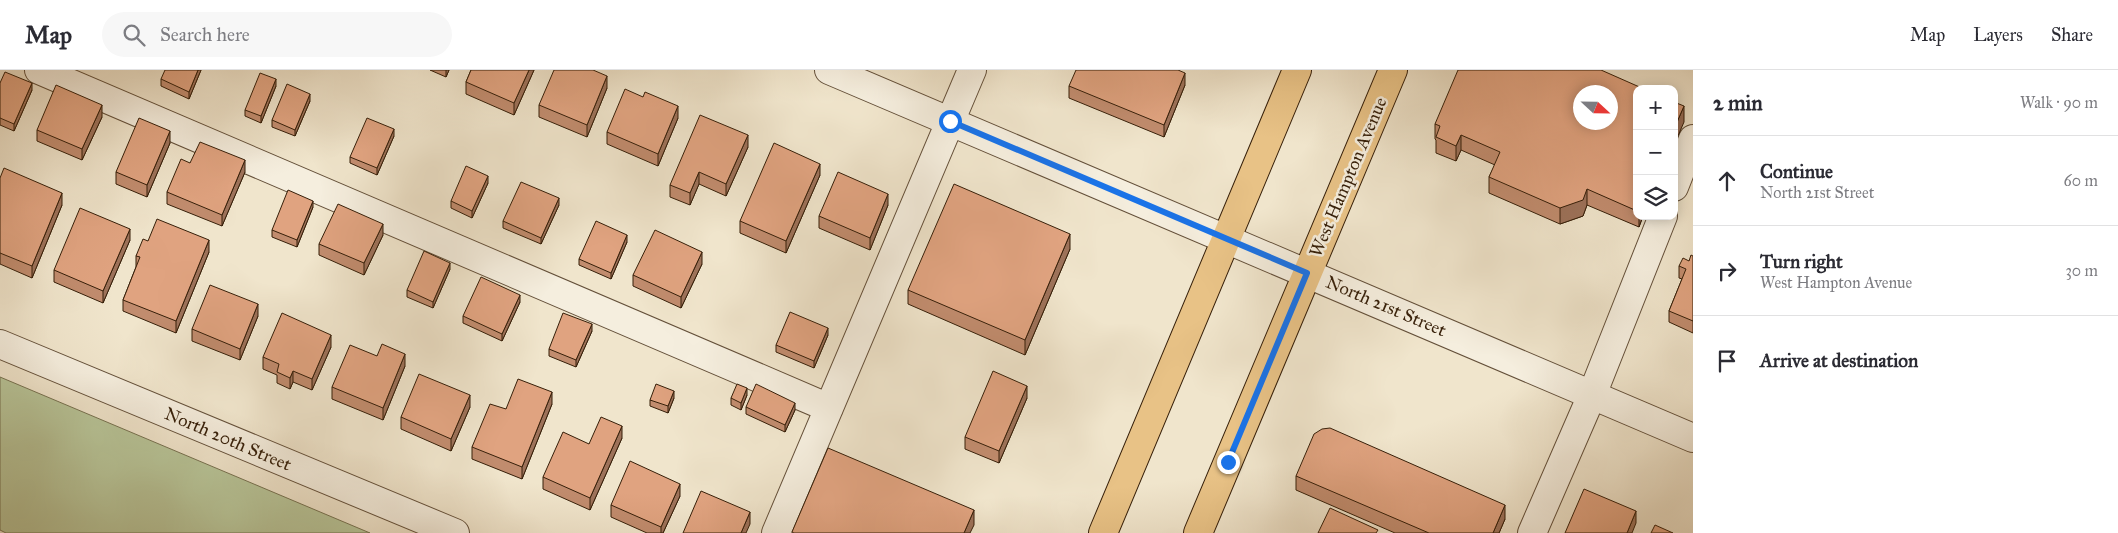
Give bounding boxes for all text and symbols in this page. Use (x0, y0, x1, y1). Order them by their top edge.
search box (102, 12, 452, 57)
text: Map (25, 20, 72, 50)
icon: search (120, 21, 148, 49)
text: Search here (160, 23, 250, 46)
text: Map (1910, 24, 1945, 46)
text: Layers (1973, 24, 2023, 46)
text: Share (2051, 24, 2093, 46)
north arrow (1573, 85, 1618, 130)
map controls (1633, 85, 1678, 220)
button: + (1633, 85, 1678, 130)
text: 2 min (1713, 90, 1763, 116)
text: Walk · 90 m (2020, 93, 2098, 112)
street label: West Hampton Avenue (1304, 94, 1392, 260)
route start (939, 110, 962, 133)
button: − (1633, 130, 1678, 175)
text: Continue (1760, 160, 1833, 183)
icon: ahead (1713, 167, 1741, 195)
text: 60 m (2064, 171, 2098, 190)
button: layers (1633, 175, 1678, 220)
text: North 21st Street (1760, 183, 1874, 202)
text: Turn right (1760, 250, 1843, 273)
icon: right (1713, 257, 1741, 285)
text: 30 m (2065, 261, 2098, 280)
street label: North 21st Street (1323, 271, 1450, 341)
text: West Hampton Avenue (1760, 273, 1912, 292)
icon: arrive (1713, 347, 1741, 375)
text: Arrive at destination (1760, 349, 1918, 372)
street label: North 20th Street (161, 402, 295, 476)
route end (1217, 451, 1240, 474)

